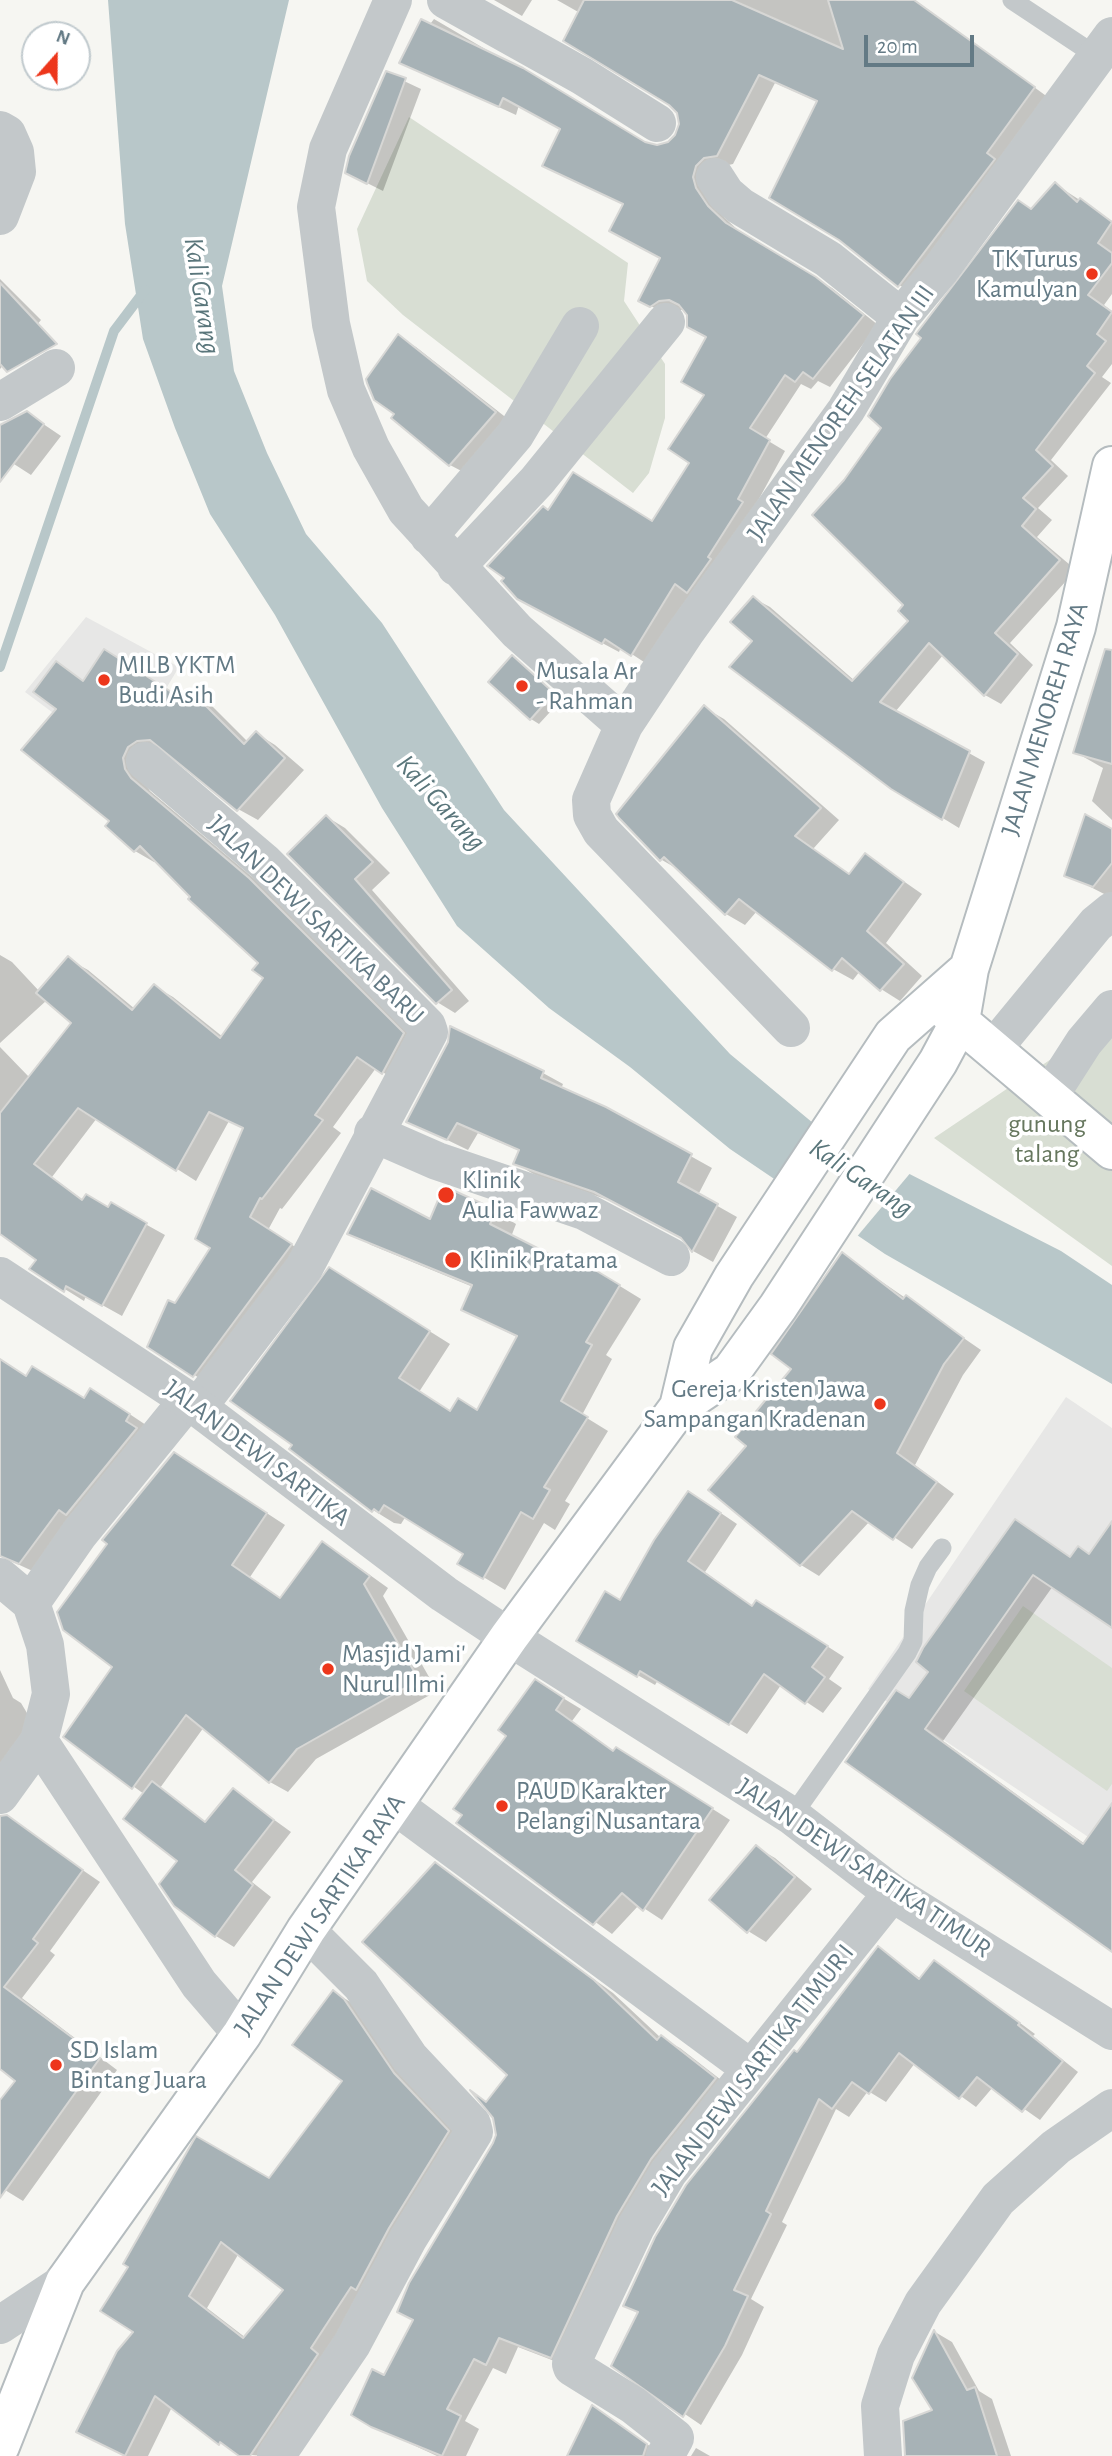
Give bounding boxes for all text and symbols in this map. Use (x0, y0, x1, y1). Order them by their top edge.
north arrow (21, 21, 91, 91)
scale bar (867, 21, 977, 65)
text: N (53, 27, 73, 49)
text: 20 m (877, 36, 918, 57)
water label: Kali Garang (176, 235, 228, 357)
place label: TK Turus Kamulyan (976, 243, 1078, 304)
marker: TK Turus Kamulyan (1084, 266, 1100, 282)
street label: JALAN MENOREH SELATAN III (741, 279, 941, 547)
street label: JALAN MENOREH RAYA (995, 598, 1095, 840)
place label: MILB YKTM Budi Asih (118, 649, 235, 710)
place label: Musala Ar - Rahman (536, 655, 637, 716)
marker: MILB YKTM Budi Asih (96, 672, 112, 688)
marker: Musala Ar - Rahman (514, 678, 530, 694)
water label: Kali Garang (389, 748, 493, 858)
street label: JALAN DEWI SARTIKA BARU (202, 809, 430, 1031)
park label: gunung talang (1008, 1108, 1086, 1170)
water label: Kali Garang (803, 1131, 919, 1225)
place label: Klinik Aulia Fawwaz (462, 1164, 598, 1226)
marker: Klinik Aulia Fawwaz (436, 1185, 456, 1205)
place label: Klinik Pratama (469, 1244, 618, 1276)
marker: Klinik Pratama (443, 1250, 463, 1270)
street label: JALAN DEWI SARTIKA (158, 1373, 356, 1533)
place label: Gereja Kristen Jawa Sampangan Kradenan (643, 1373, 866, 1434)
marker: Gereja Kristen Jawa Sampangan Kradenan (872, 1396, 888, 1412)
place label: Masjid Jami' Nurul Ilmi (342, 1638, 466, 1700)
marker: Masjid Jami' Nurul Ilmi (320, 1661, 336, 1677)
street label: JALAN DEWI SARTIKA TIMUR (731, 1771, 997, 1965)
place label: PAUD Karakter Pelangi Nusantara (516, 1775, 701, 1837)
street label: JALAN DEWI SARTIKA RAYA (228, 1788, 412, 2042)
marker: PAUD Karakter Pelangi Nusantara (494, 1798, 510, 1814)
street label: JALAN DEWI SARTIKA TIMUR I (645, 1938, 861, 2202)
place label: SD Islam Bintang Juara (70, 2034, 207, 2096)
marker: SD Islam Bintang Juara (48, 2057, 64, 2073)

